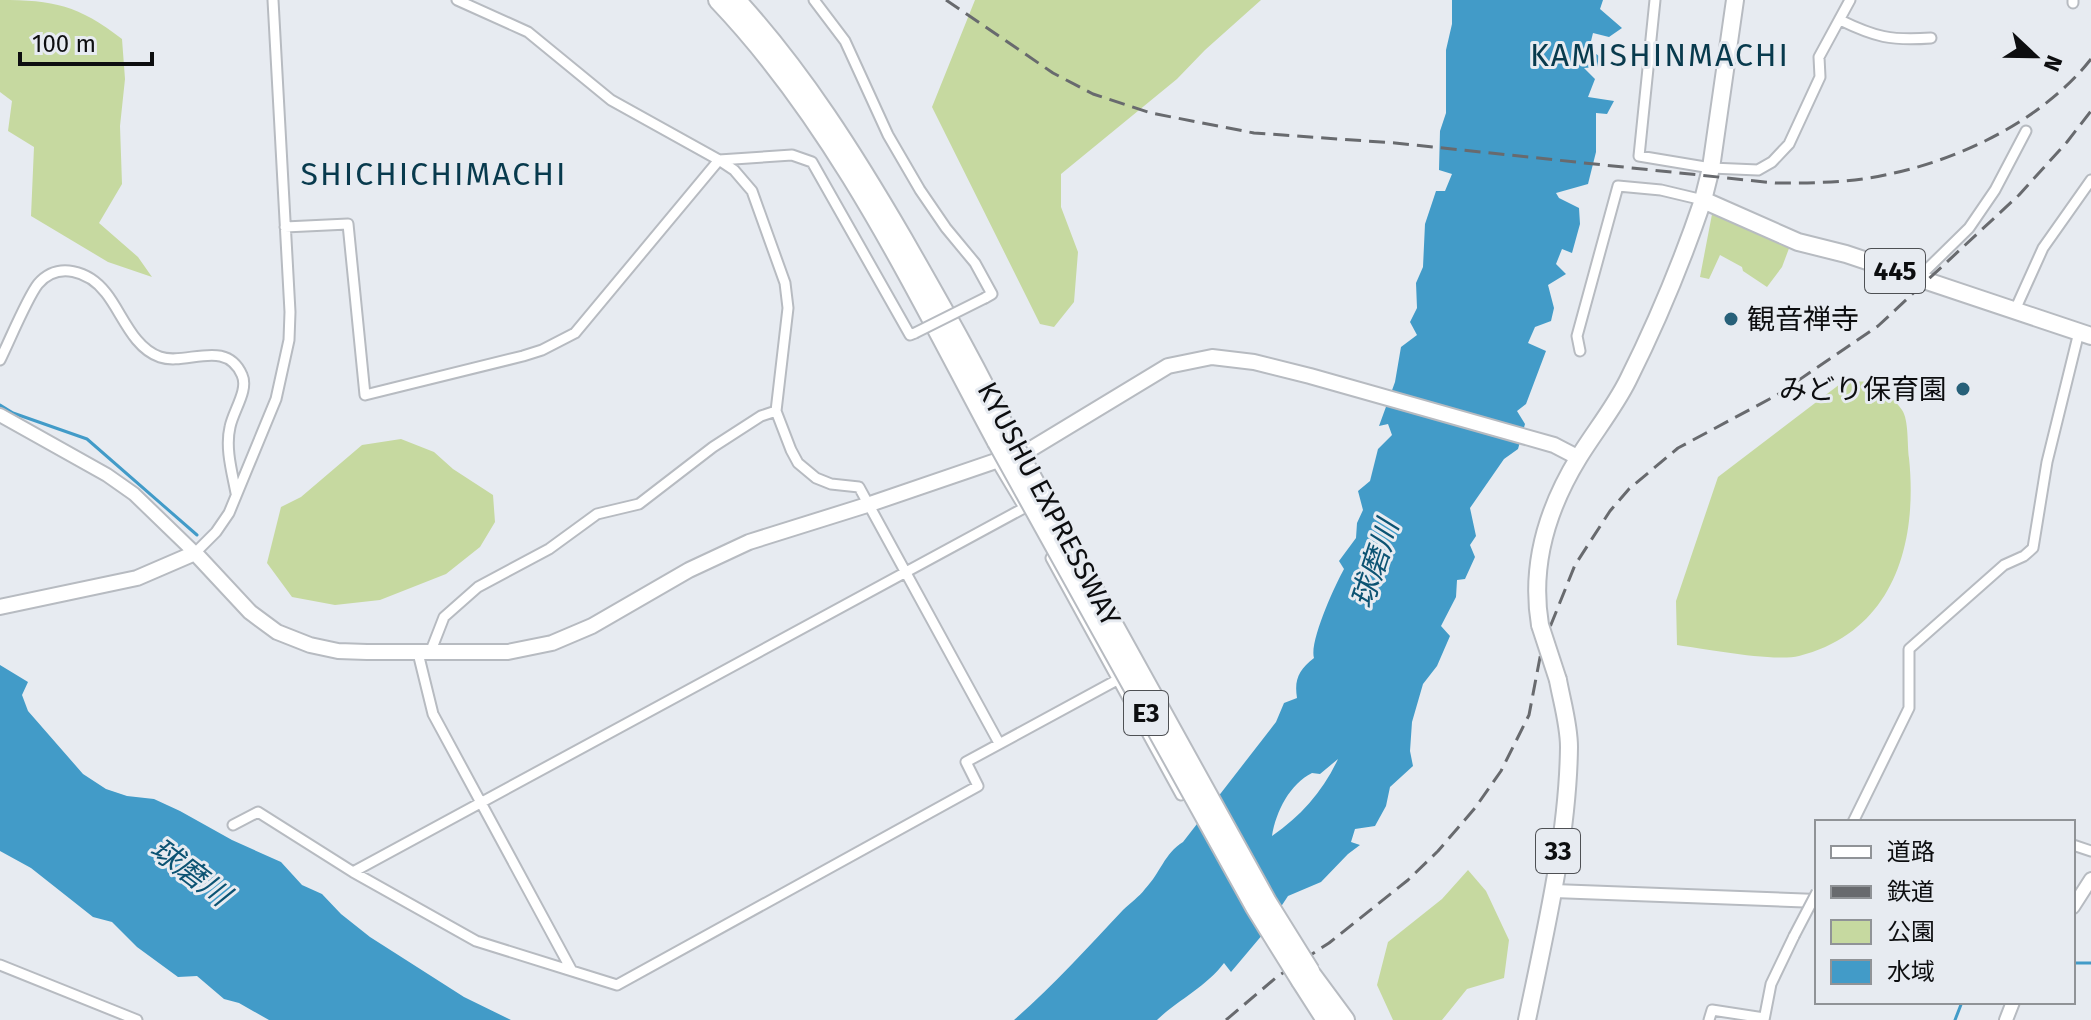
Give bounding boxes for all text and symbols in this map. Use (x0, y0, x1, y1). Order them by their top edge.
scale bar (20, 16, 152, 66)
north arrow (1995, 16, 2075, 96)
text: 100 m (32, 30, 96, 58)
district label: KAMISHINMACHI (1530, 36, 1790, 74)
text: N (2038, 51, 2068, 75)
district label: SHICHICHIMACHI (301, 155, 567, 193)
road number: 445 (1865, 249, 1925, 293)
place label: 観音禅寺 (1747, 303, 1859, 336)
marker: 観音禅寺 (1722, 310, 1740, 328)
place label: みどり保育園 (1779, 373, 1947, 406)
street label: KYUSHU EXPRESSWAY (971, 376, 1128, 632)
marker: みどり保育園 (1954, 380, 1972, 398)
water label: 球磨川 (1344, 513, 1407, 612)
road number: E3 (1124, 691, 1168, 735)
legend (1815, 820, 2075, 1004)
road number: 33 (1536, 829, 1580, 873)
water label: 球磨川 (143, 831, 239, 915)
text: 道路 (1887, 838, 1935, 866)
text: 鉄道 (1887, 878, 1935, 906)
text: 公園 (1887, 918, 1935, 946)
text: 水域 (1887, 958, 1935, 986)

